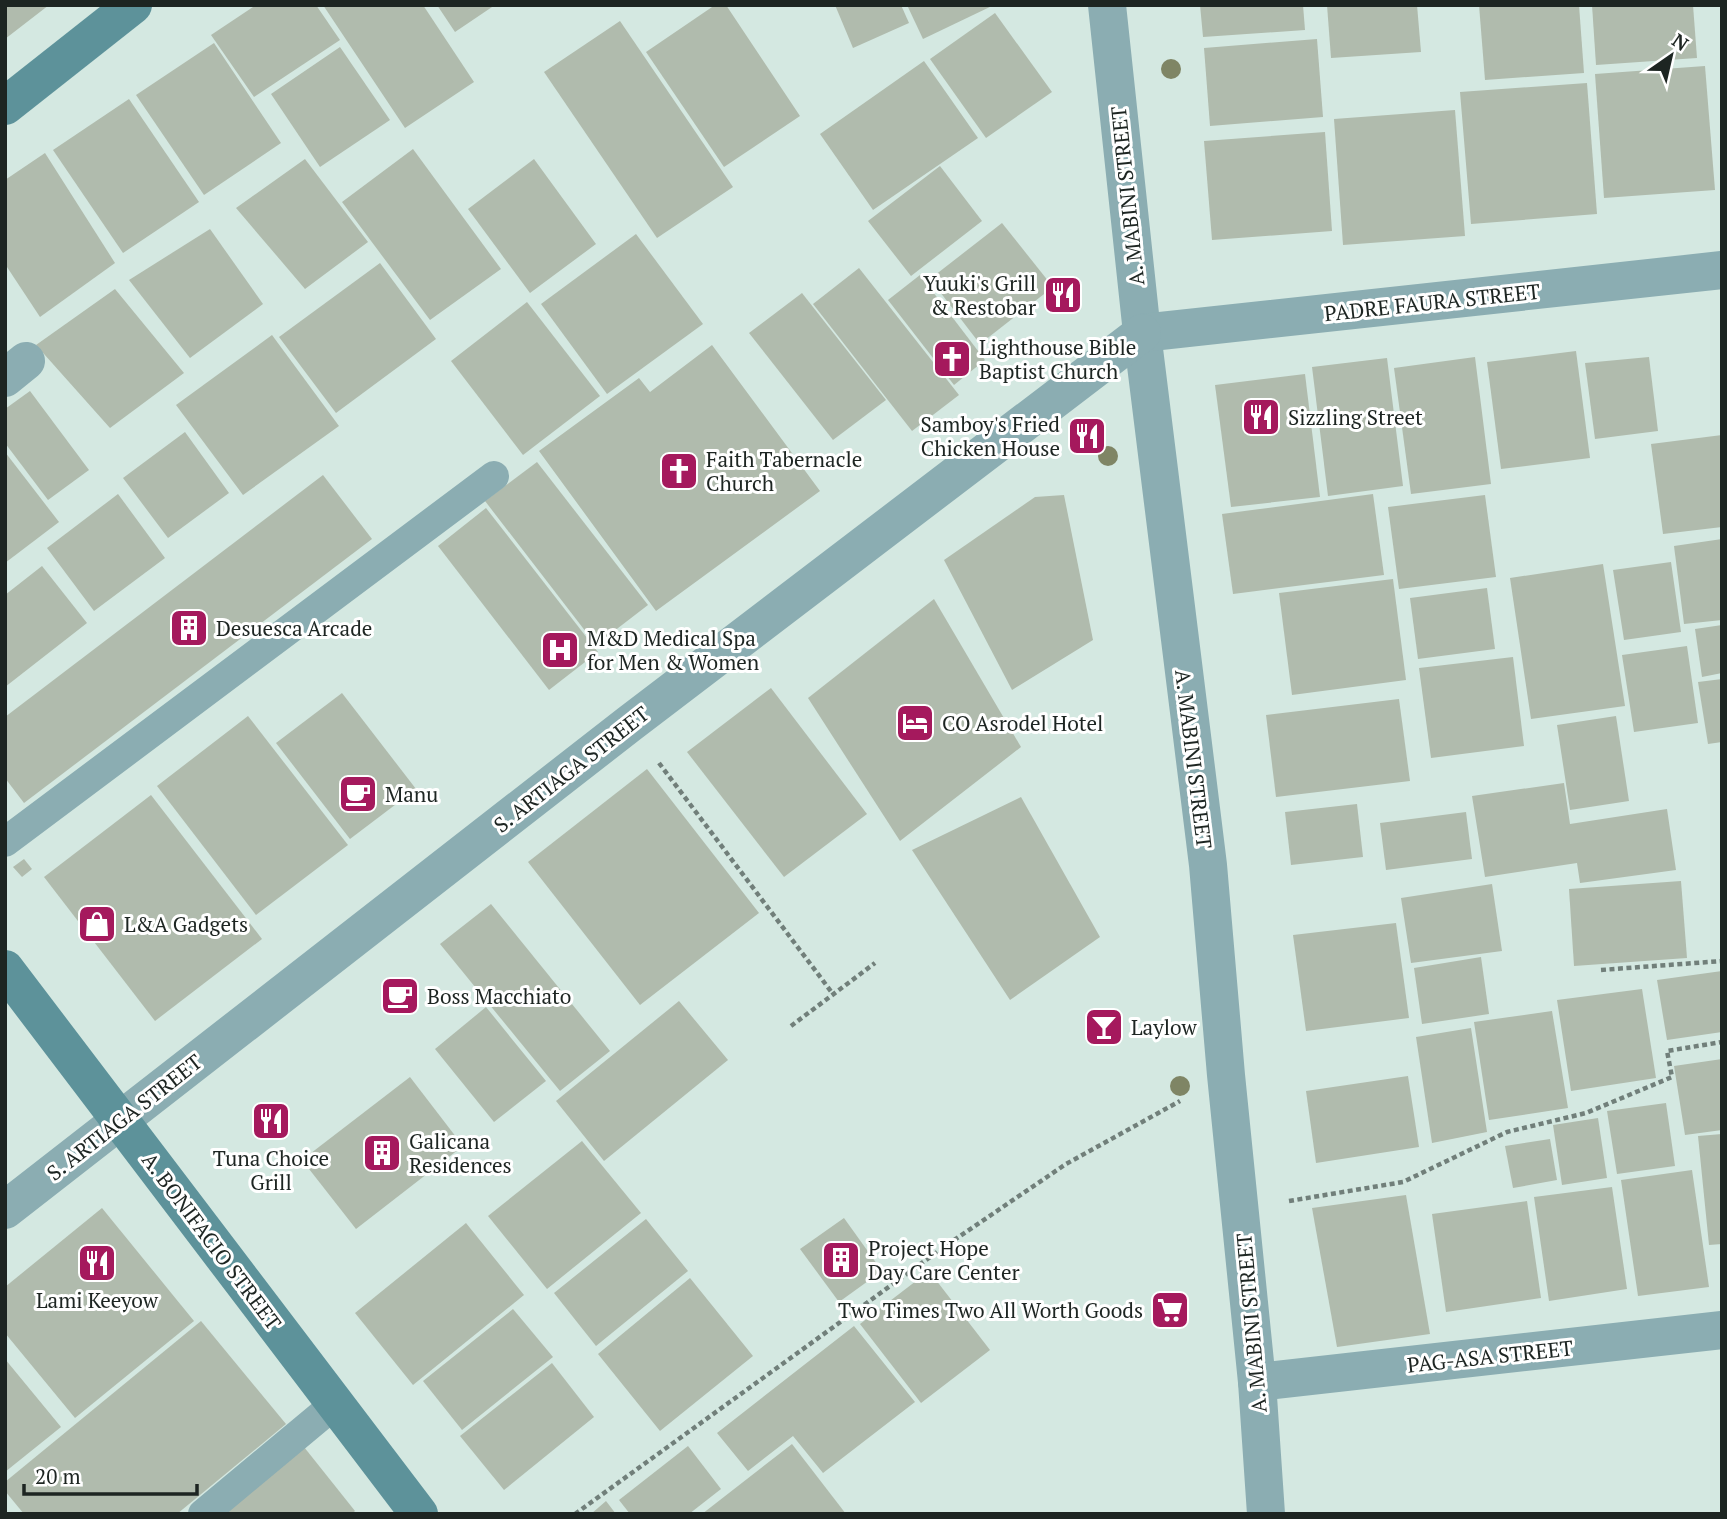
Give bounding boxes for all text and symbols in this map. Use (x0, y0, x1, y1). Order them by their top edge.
north arrow (1636, 21, 1706, 91)
text: N (1668, 27, 1694, 56)
street label: A. MABINI STREET (1104, 105, 1150, 287)
place label: Yuuki's Grill & Restobar (923, 269, 1036, 321)
restaurant icon: Yuuki's Grill & Restobar (1042, 274, 1084, 316)
street label: PADRE FAURA STREET (1323, 277, 1541, 327)
place label: Lighthouse Bible Baptist Church (979, 333, 1136, 385)
church icon: Lighthouse Bible Baptist Church (931, 338, 973, 380)
restaurant icon: Sizzling Street (1240, 396, 1282, 438)
place label: Sizzling Street (1288, 403, 1423, 431)
place label: Samboy's Fried Chicken House (920, 410, 1060, 462)
restaurant icon: Samboy's Fried Chicken House (1066, 415, 1108, 457)
place label: Faith Tabernacle Church (706, 445, 862, 497)
church icon: Faith Tabernacle Church (658, 450, 700, 492)
building icon: Desuesca Arcade (168, 607, 210, 649)
place label: Desuesca Arcade (216, 614, 372, 642)
place label: M&D Medical Spa for Men & Women (587, 624, 760, 676)
hospital icon: M&D Medical Spa for Men & Women (539, 629, 581, 671)
street label: A. MABINI STREET (1169, 668, 1219, 850)
street label: S. ARTIAGA STREET (488, 700, 654, 838)
hotel icon: CO Asrodel Hotel (894, 702, 936, 744)
place label: CO Asrodel Hotel (942, 709, 1103, 737)
cafe icon: Manu (337, 773, 379, 815)
place label: Manu (385, 780, 438, 808)
shop icon: L&A Gadgets (76, 903, 118, 945)
place label: L&A Gadgets (124, 910, 248, 938)
cafe icon: Boss Macchiato (379, 975, 421, 1017)
place label: Boss Macchiato (427, 982, 571, 1010)
bar icon: Laylow (1083, 1006, 1125, 1048)
place label: Laylow (1131, 1013, 1197, 1041)
street label: S. ARTIAGA STREET (41, 1048, 207, 1186)
restaurant icon: Tuna Choice Grill (250, 1100, 292, 1142)
place label: Galicana Residences (409, 1127, 512, 1179)
building icon: Galicana Residences (361, 1132, 403, 1174)
place label: Tuna Choice Grill (213, 1144, 329, 1196)
street label: A. BONIFACIO STREET (136, 1147, 288, 1335)
street label: A. MABINI STREET (1229, 1232, 1273, 1414)
place label: Project Hope Day Care Center (868, 1234, 1020, 1286)
building icon: Project Hope Day Care Center (820, 1239, 862, 1281)
restaurant icon: Lami Keeyow (76, 1242, 118, 1284)
place label: Lami Keeyow (36, 1286, 159, 1314)
supermarket icon: Two Times Two All Worth Goods (1149, 1289, 1191, 1331)
place label: Two Times Two All Worth Goods (838, 1296, 1143, 1324)
street label: PAG-ASA STREET (1406, 1333, 1574, 1379)
scale bar (24, 1452, 198, 1496)
text: 20 m (35, 1462, 81, 1490)

